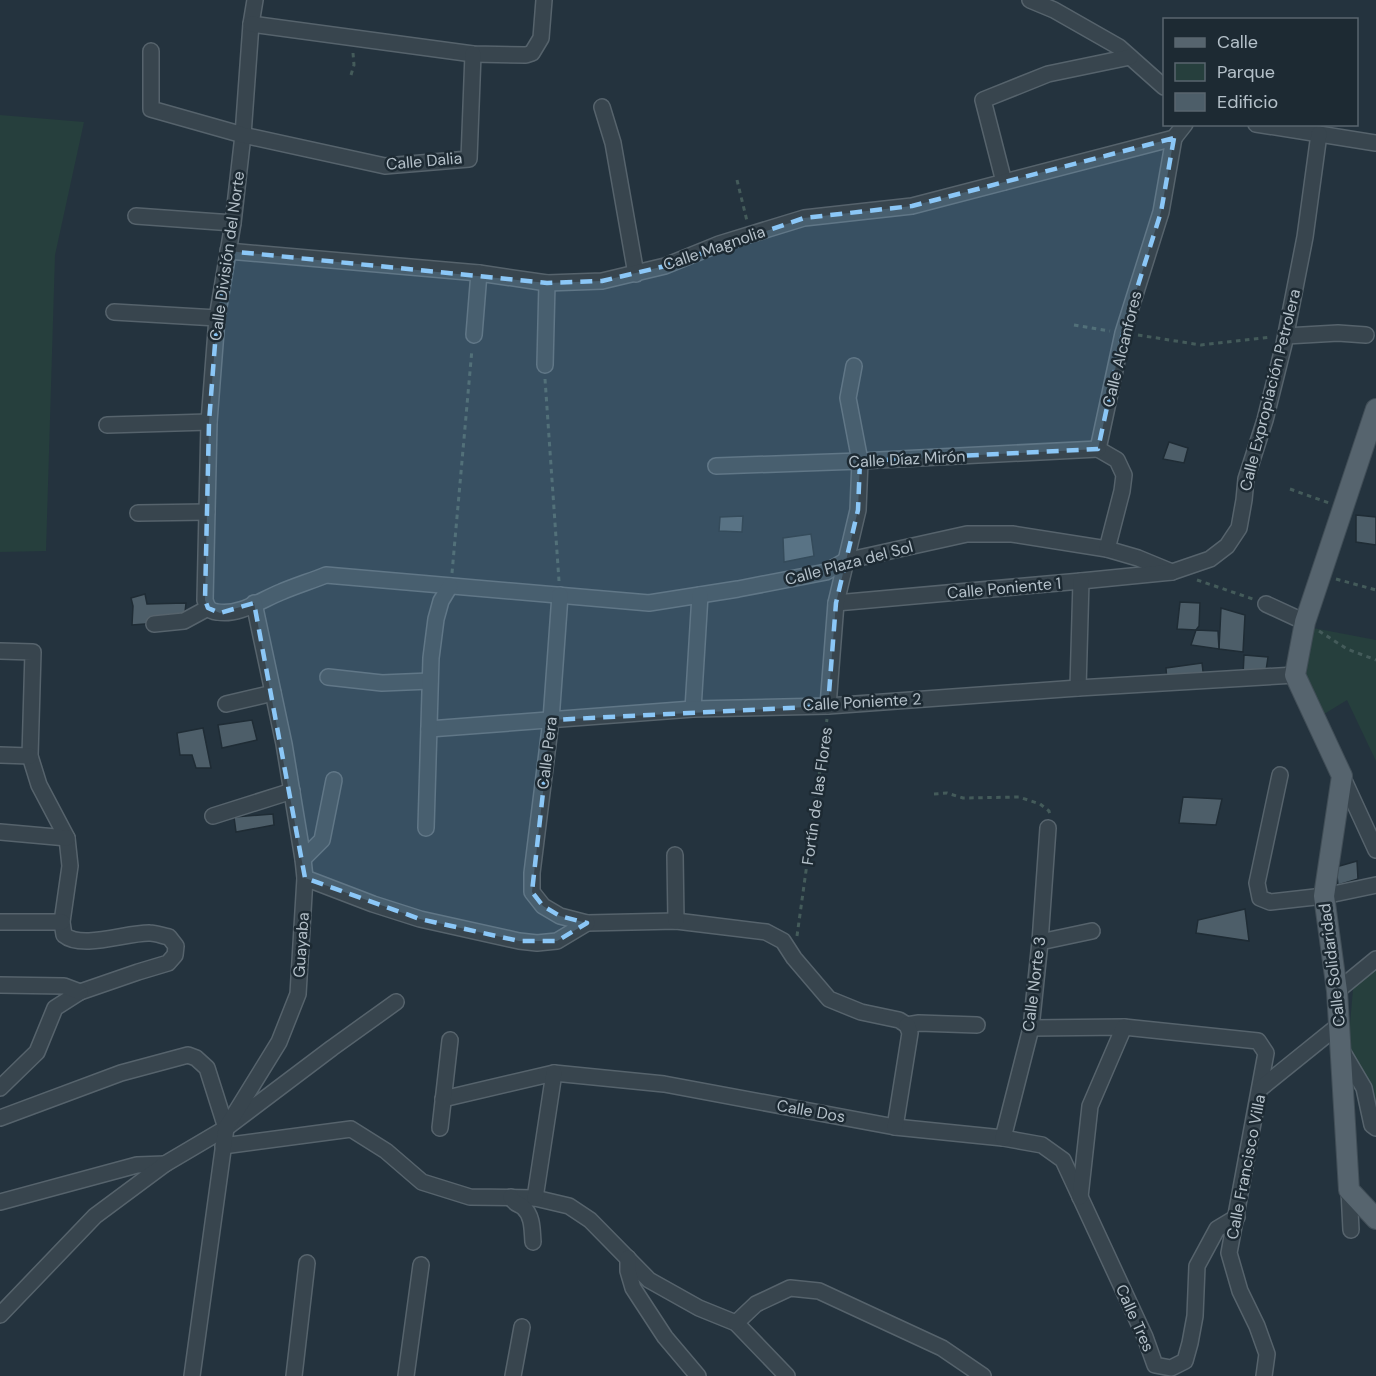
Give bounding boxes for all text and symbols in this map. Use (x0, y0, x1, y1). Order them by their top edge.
legend (1163, 18, 1358, 126)
text: Calle (1217, 30, 1258, 54)
text: Parque (1217, 60, 1275, 84)
text: Edificio (1217, 90, 1278, 114)
street label: Calle Dalia (385, 147, 463, 175)
street label: Calle División del Norte (205, 170, 249, 342)
street label: Calle Magnolia (660, 221, 768, 275)
street label: Calle Expropiación Petrolera (1235, 287, 1305, 493)
street label: Calle Alcanfores (1097, 289, 1147, 409)
street label: Calle Díaz Mirón (848, 445, 966, 473)
street label: Calle Plaza del Sol (783, 536, 915, 590)
street label: Calle Poniente 1 (946, 573, 1062, 603)
street label: Calle Poniente 2 (802, 688, 922, 716)
street label: Calle Pera (532, 715, 562, 791)
street label: Fortín de las Flores (797, 726, 837, 866)
street label: Calle Solidaridad (1314, 902, 1350, 1028)
street label: Guayaba (288, 912, 314, 978)
street label: Calle Norte 3 (1018, 935, 1050, 1033)
street label: Calle Francisco Villa (1222, 1093, 1270, 1241)
street label: Calle Dos (775, 1095, 847, 1127)
street label: Calle Tres (1111, 1281, 1159, 1355)

